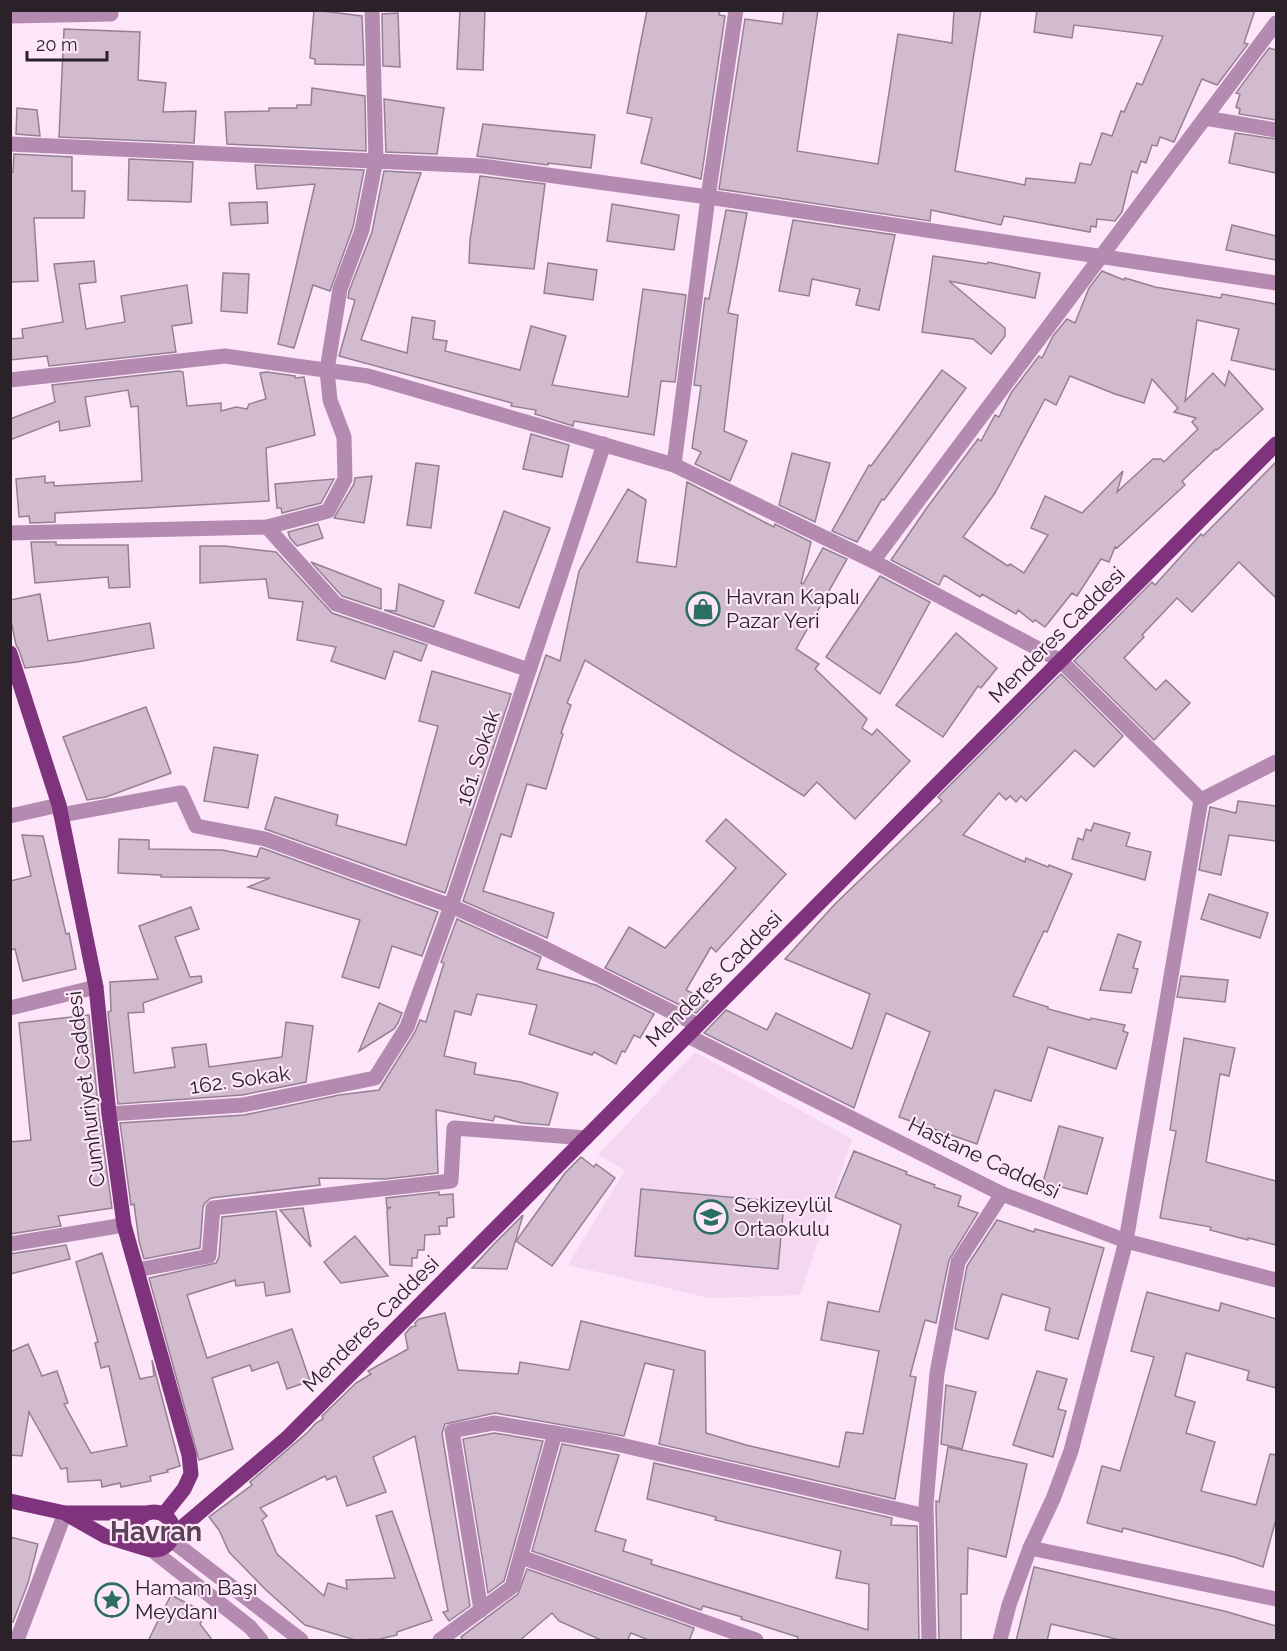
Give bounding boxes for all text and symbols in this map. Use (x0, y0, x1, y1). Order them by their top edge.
scale bar (27, 24, 106, 62)
text: 20 m (36, 34, 78, 55)
street label: Menderes Caddesi (983, 561, 1130, 708)
place label: Havran Kapalı Pazar Yeri (726, 584, 860, 633)
shop icon: Havran Kapalı Pazar Yeri (685, 591, 721, 627)
street label: 161. Sokak (450, 707, 505, 809)
street label: Menderes Caddesi (640, 905, 787, 1052)
street label: Cumhuriyet Caddesi (61, 990, 110, 1189)
street label: 162. Sokak (188, 1060, 292, 1099)
street label: Hastane Caddesi (904, 1111, 1064, 1204)
place label: Sekizeylül Ortaokulu (734, 1192, 832, 1241)
school or university icon: Sekizeylül Ortaokulu (693, 1199, 729, 1235)
street label: Menderes Caddesi (297, 1250, 444, 1397)
district label: Havran (110, 1516, 202, 1547)
place label: Hamam Başı Meydanı (135, 1575, 257, 1624)
place icon: Hamam Başı Meydanı (94, 1582, 130, 1618)

